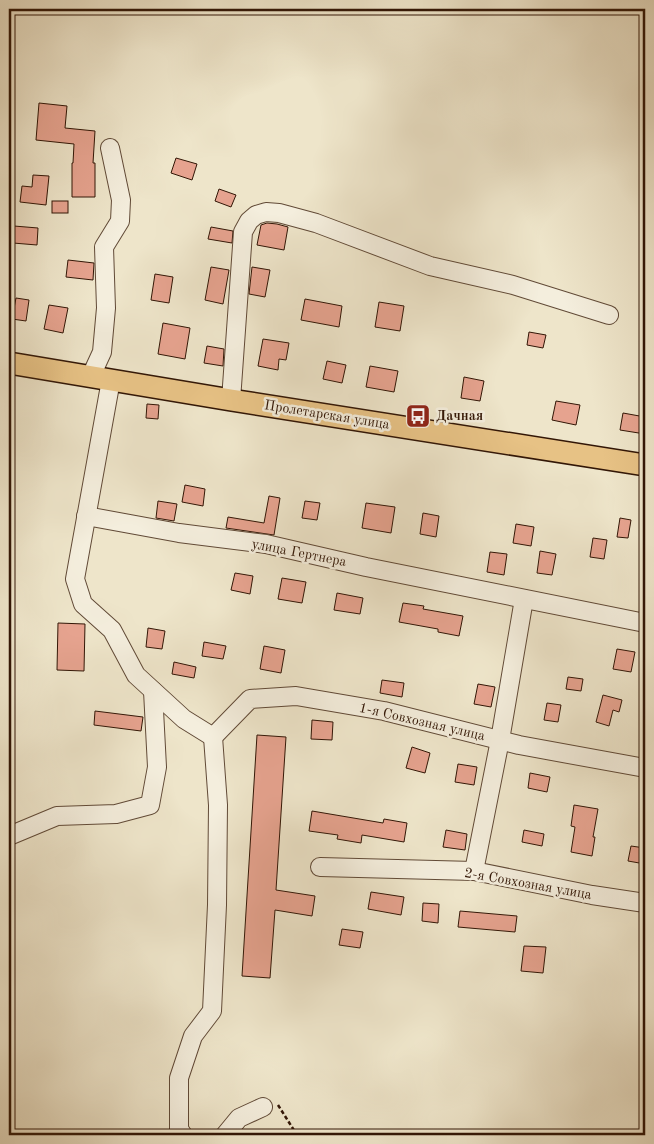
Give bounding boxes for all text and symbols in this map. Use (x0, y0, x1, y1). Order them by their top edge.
street label: Пролетарская улица (263, 398, 391, 432)
bus stop icon: Дачная (405, 403, 431, 429)
place label: Дачная (436, 409, 483, 423)
street label: улица Гертнера (250, 537, 348, 569)
street label: 1-я Совхозная улица (358, 701, 487, 743)
street label: 2-я Совхозная улица (463, 866, 593, 902)

